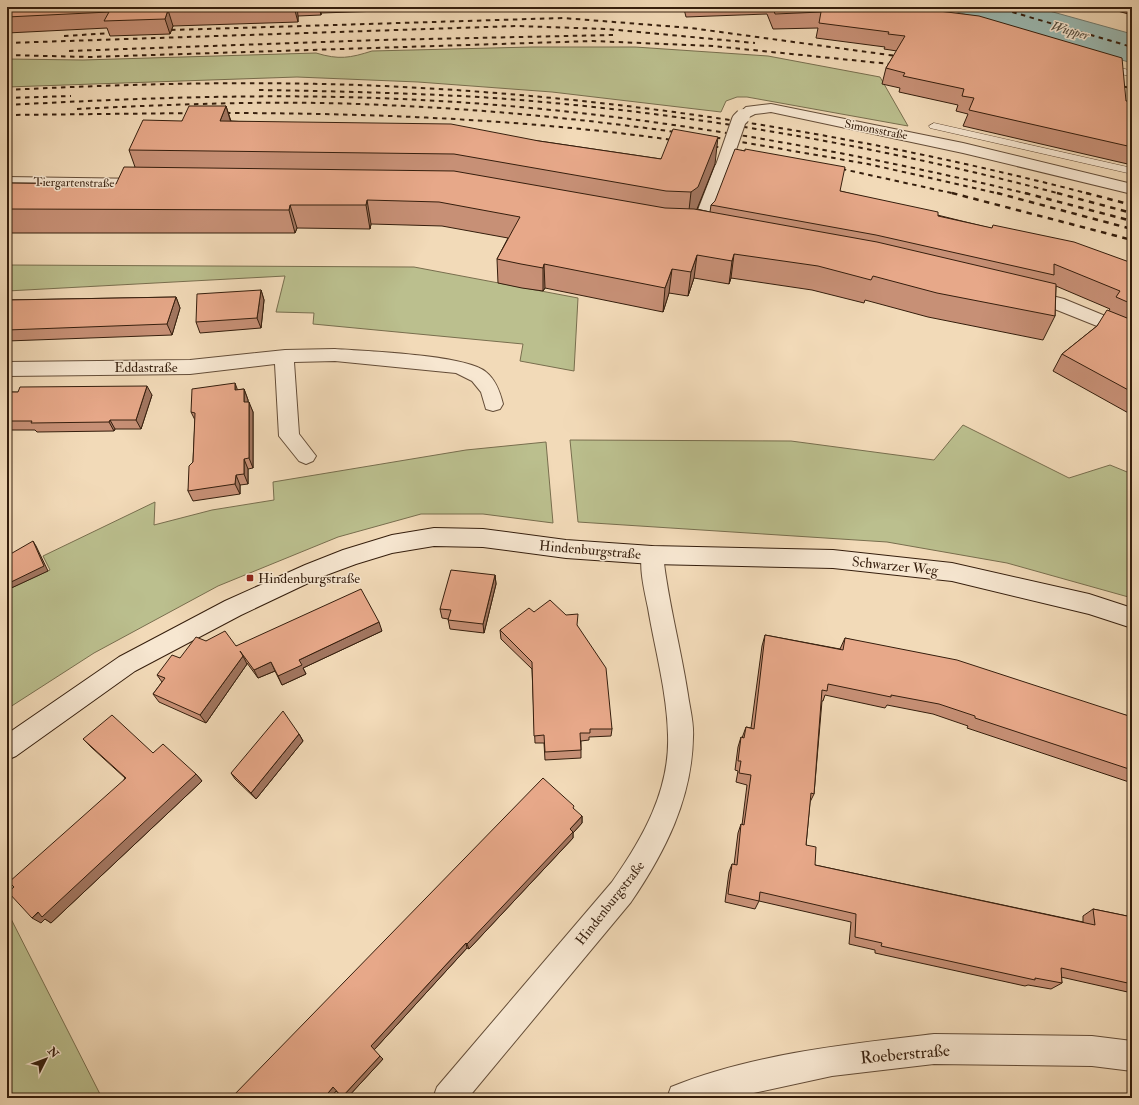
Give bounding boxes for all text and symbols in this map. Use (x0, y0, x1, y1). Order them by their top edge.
water label: Wupper (1049, 18, 1092, 44)
street label: Simonsstraße (843, 117, 909, 143)
street label: Tiergartenstraße (34, 175, 114, 191)
street label: Eddastraße (114, 359, 178, 376)
street label: Hindenburgstraße (538, 537, 642, 563)
street label: Schwarzer Weg (851, 553, 940, 579)
place label: Hindenburgstraße (258, 570, 360, 587)
marker: Hindenburgstraße (245, 573, 255, 583)
street label: Hindenburgstraße (572, 857, 648, 948)
north arrow (26, 1039, 66, 1079)
street label: Roeberstraße (859, 1040, 951, 1068)
text: N (44, 1044, 62, 1062)

